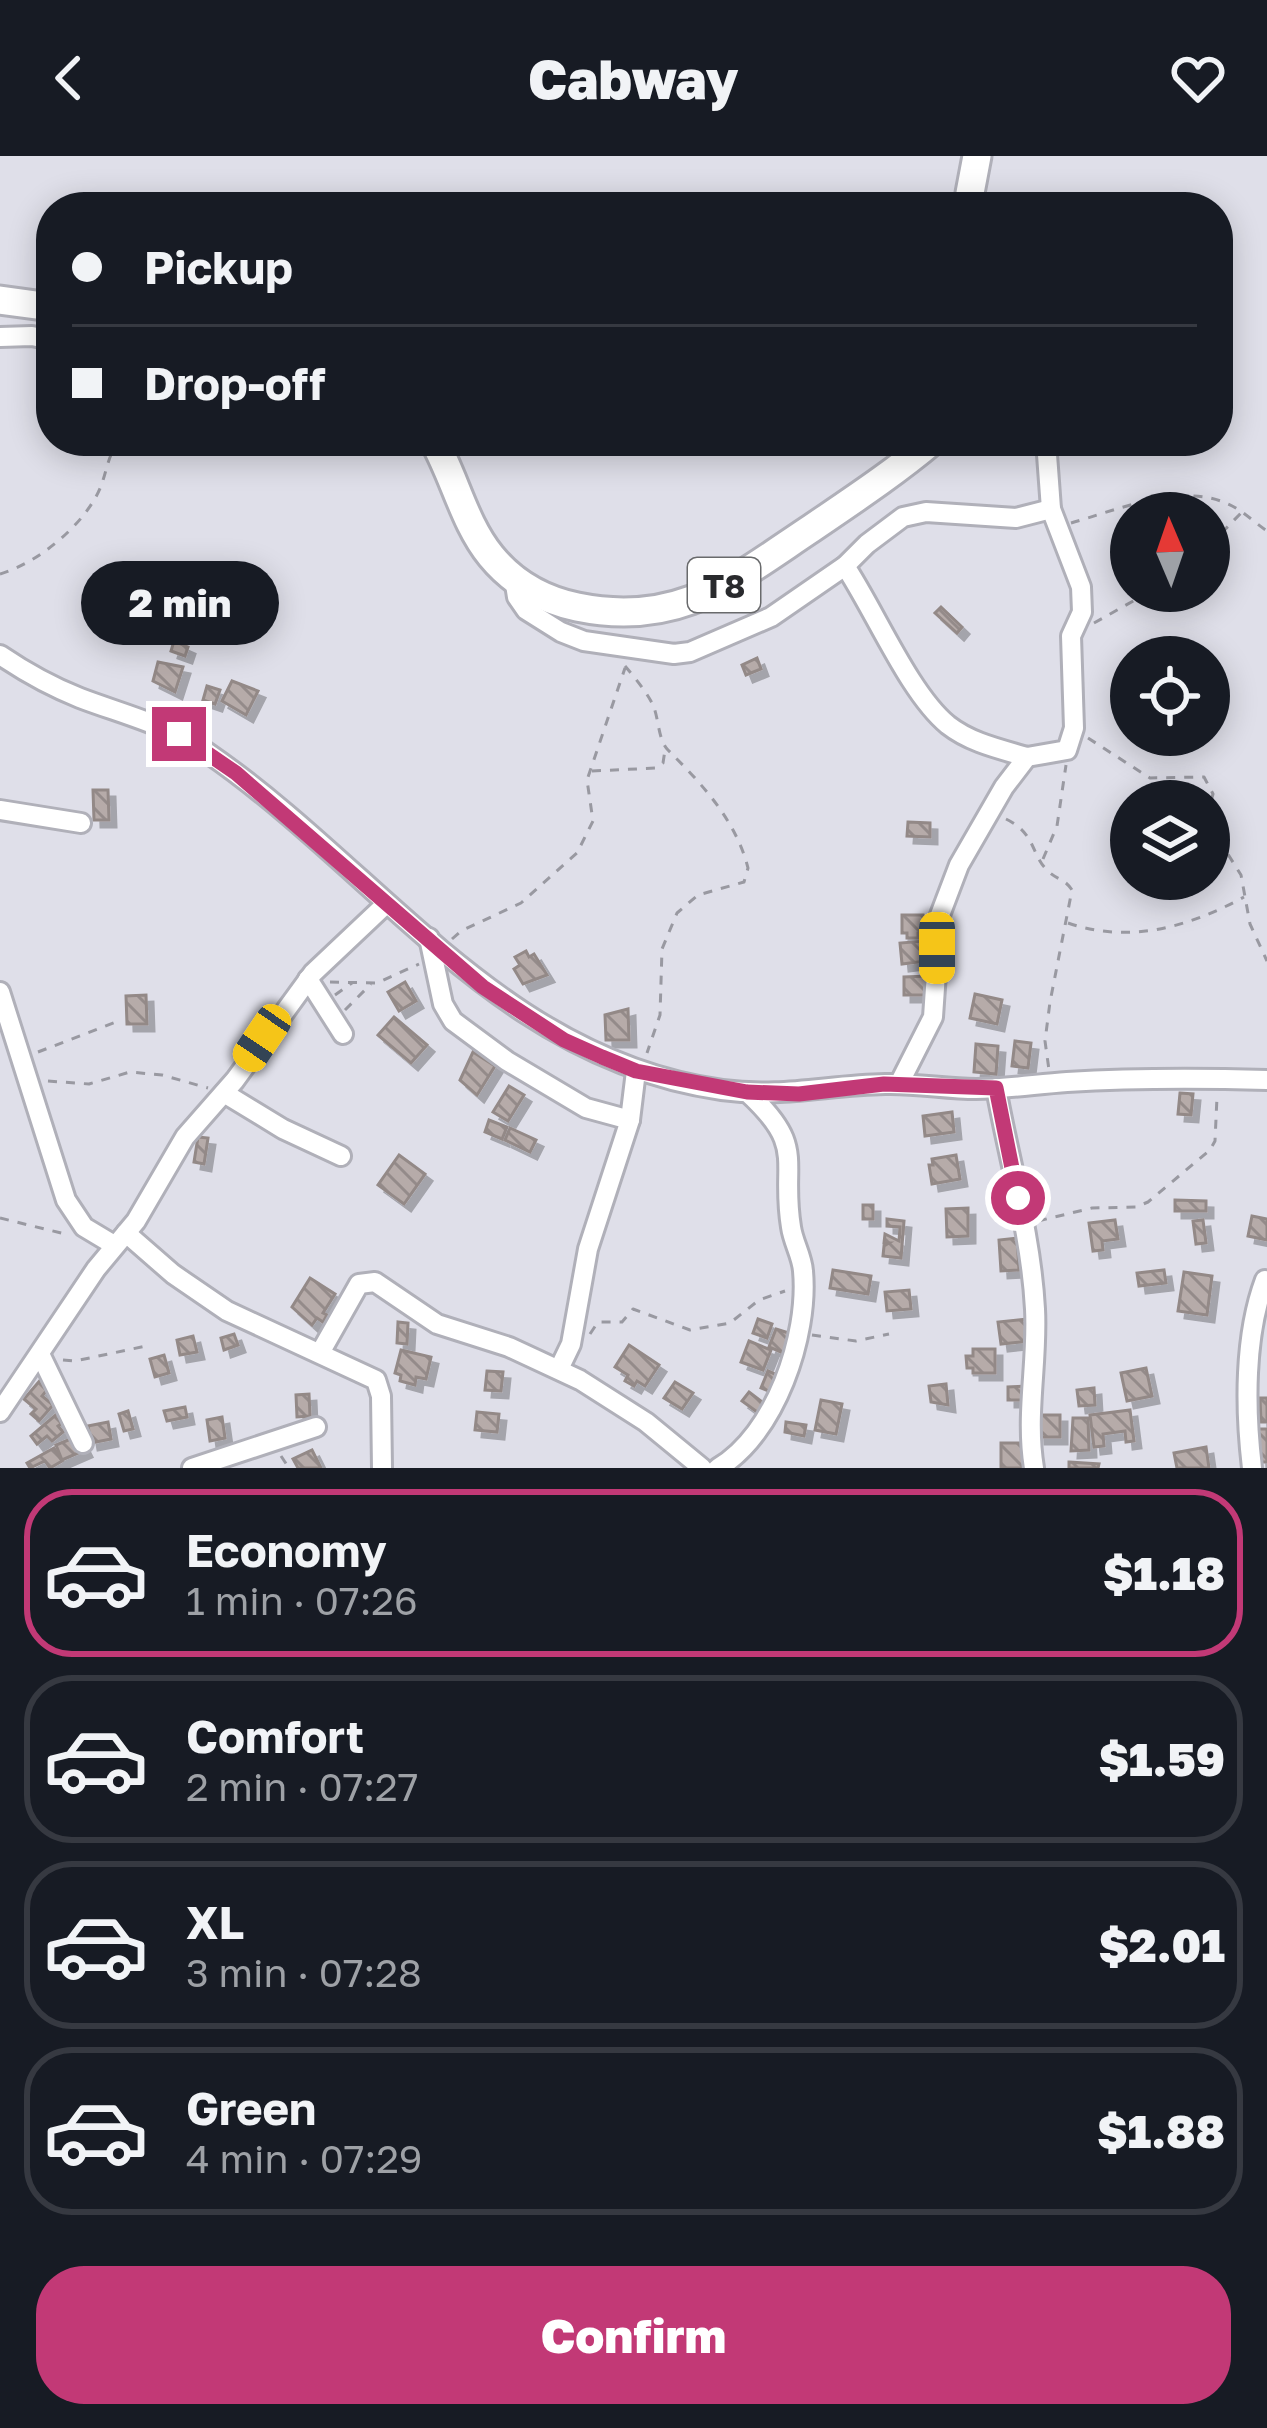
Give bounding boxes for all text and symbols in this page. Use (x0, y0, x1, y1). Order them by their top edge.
icon: back (36, 45, 102, 111)
icon: heart (1165, 45, 1231, 111)
text: Cabway (528, 46, 739, 111)
text: Pickup (144, 240, 293, 294)
text: Drop-off (144, 356, 325, 410)
north arrow (1110, 492, 1230, 612)
map controls (1110, 492, 1230, 900)
road number: T8 (688, 558, 760, 612)
callout: 2 min (80, 560, 278, 644)
text: 2 min (129, 579, 231, 626)
button: locate (1110, 636, 1230, 756)
route end (152, 707, 206, 761)
button: layers (1110, 780, 1230, 900)
car (919, 912, 955, 984)
car (227, 998, 297, 1078)
route start (991, 1171, 1045, 1225)
icon: car (42, 1519, 150, 1627)
text: Economy (186, 1523, 387, 1577)
text: $1.18 (1103, 1546, 1225, 1600)
text: 1 min · 07:26 (186, 1577, 418, 1624)
icon: car (42, 1705, 150, 1813)
text: Comfort (186, 1709, 364, 1763)
text: $1.59 (1099, 1732, 1225, 1786)
text: 2 min · 07:27 (186, 1763, 418, 1810)
icon: car (42, 1891, 150, 1999)
text: XL (186, 1895, 244, 1949)
text: $2.01 (1099, 1918, 1225, 1972)
text: 3 min · 07:28 (186, 1949, 422, 1996)
icon: car (42, 2077, 150, 2185)
text: Green (186, 2081, 316, 2135)
text: $1.88 (1097, 2104, 1225, 2158)
text: 4 min · 07:29 (186, 2135, 422, 2182)
button: Confirm (36, 2266, 1231, 2404)

